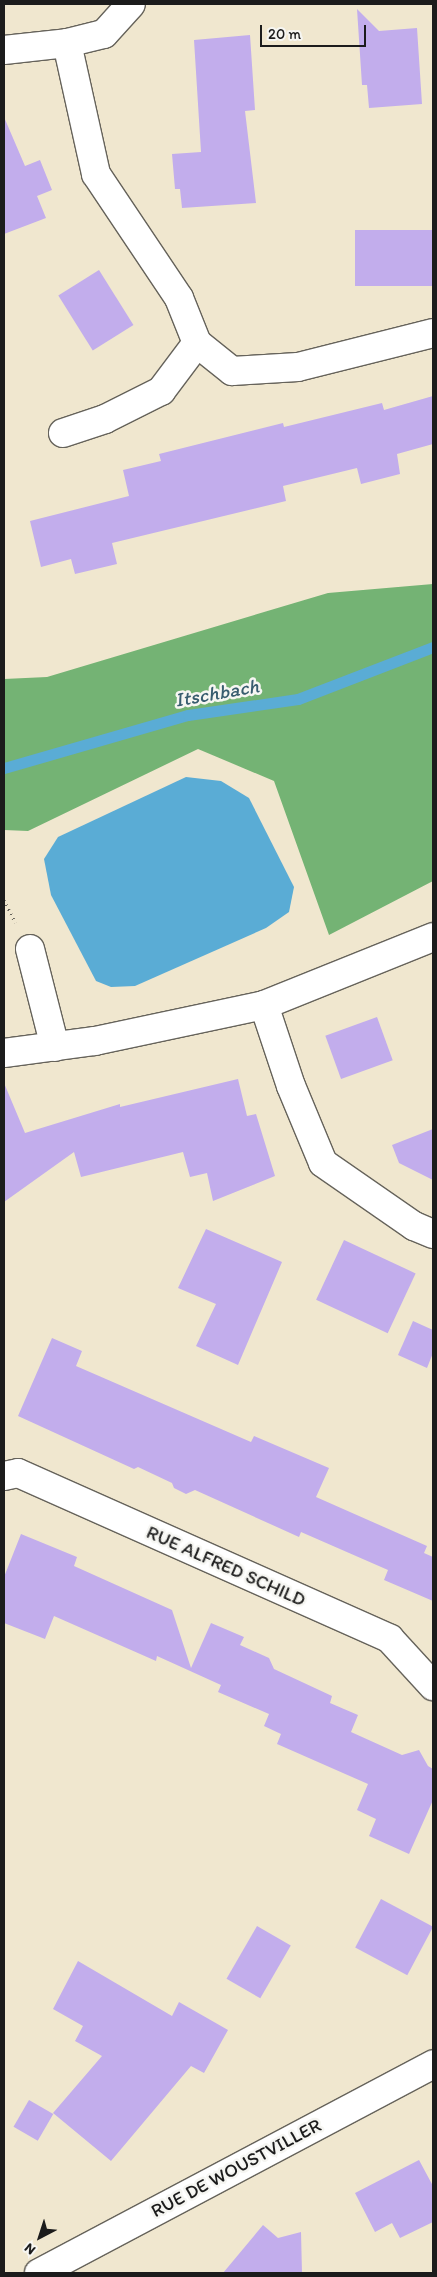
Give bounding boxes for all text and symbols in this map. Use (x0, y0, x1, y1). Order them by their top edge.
scale bar (262, 15, 368, 47)
text: 20 m (268, 25, 301, 43)
water label: Itschbach (173, 674, 261, 712)
street label: RUE ALFRED SCHILD (142, 1520, 310, 1612)
street label: RUE DE WOUSTVILLER (147, 2113, 325, 2223)
north arrow (15, 2212, 65, 2262)
text: N (21, 2239, 39, 2258)

